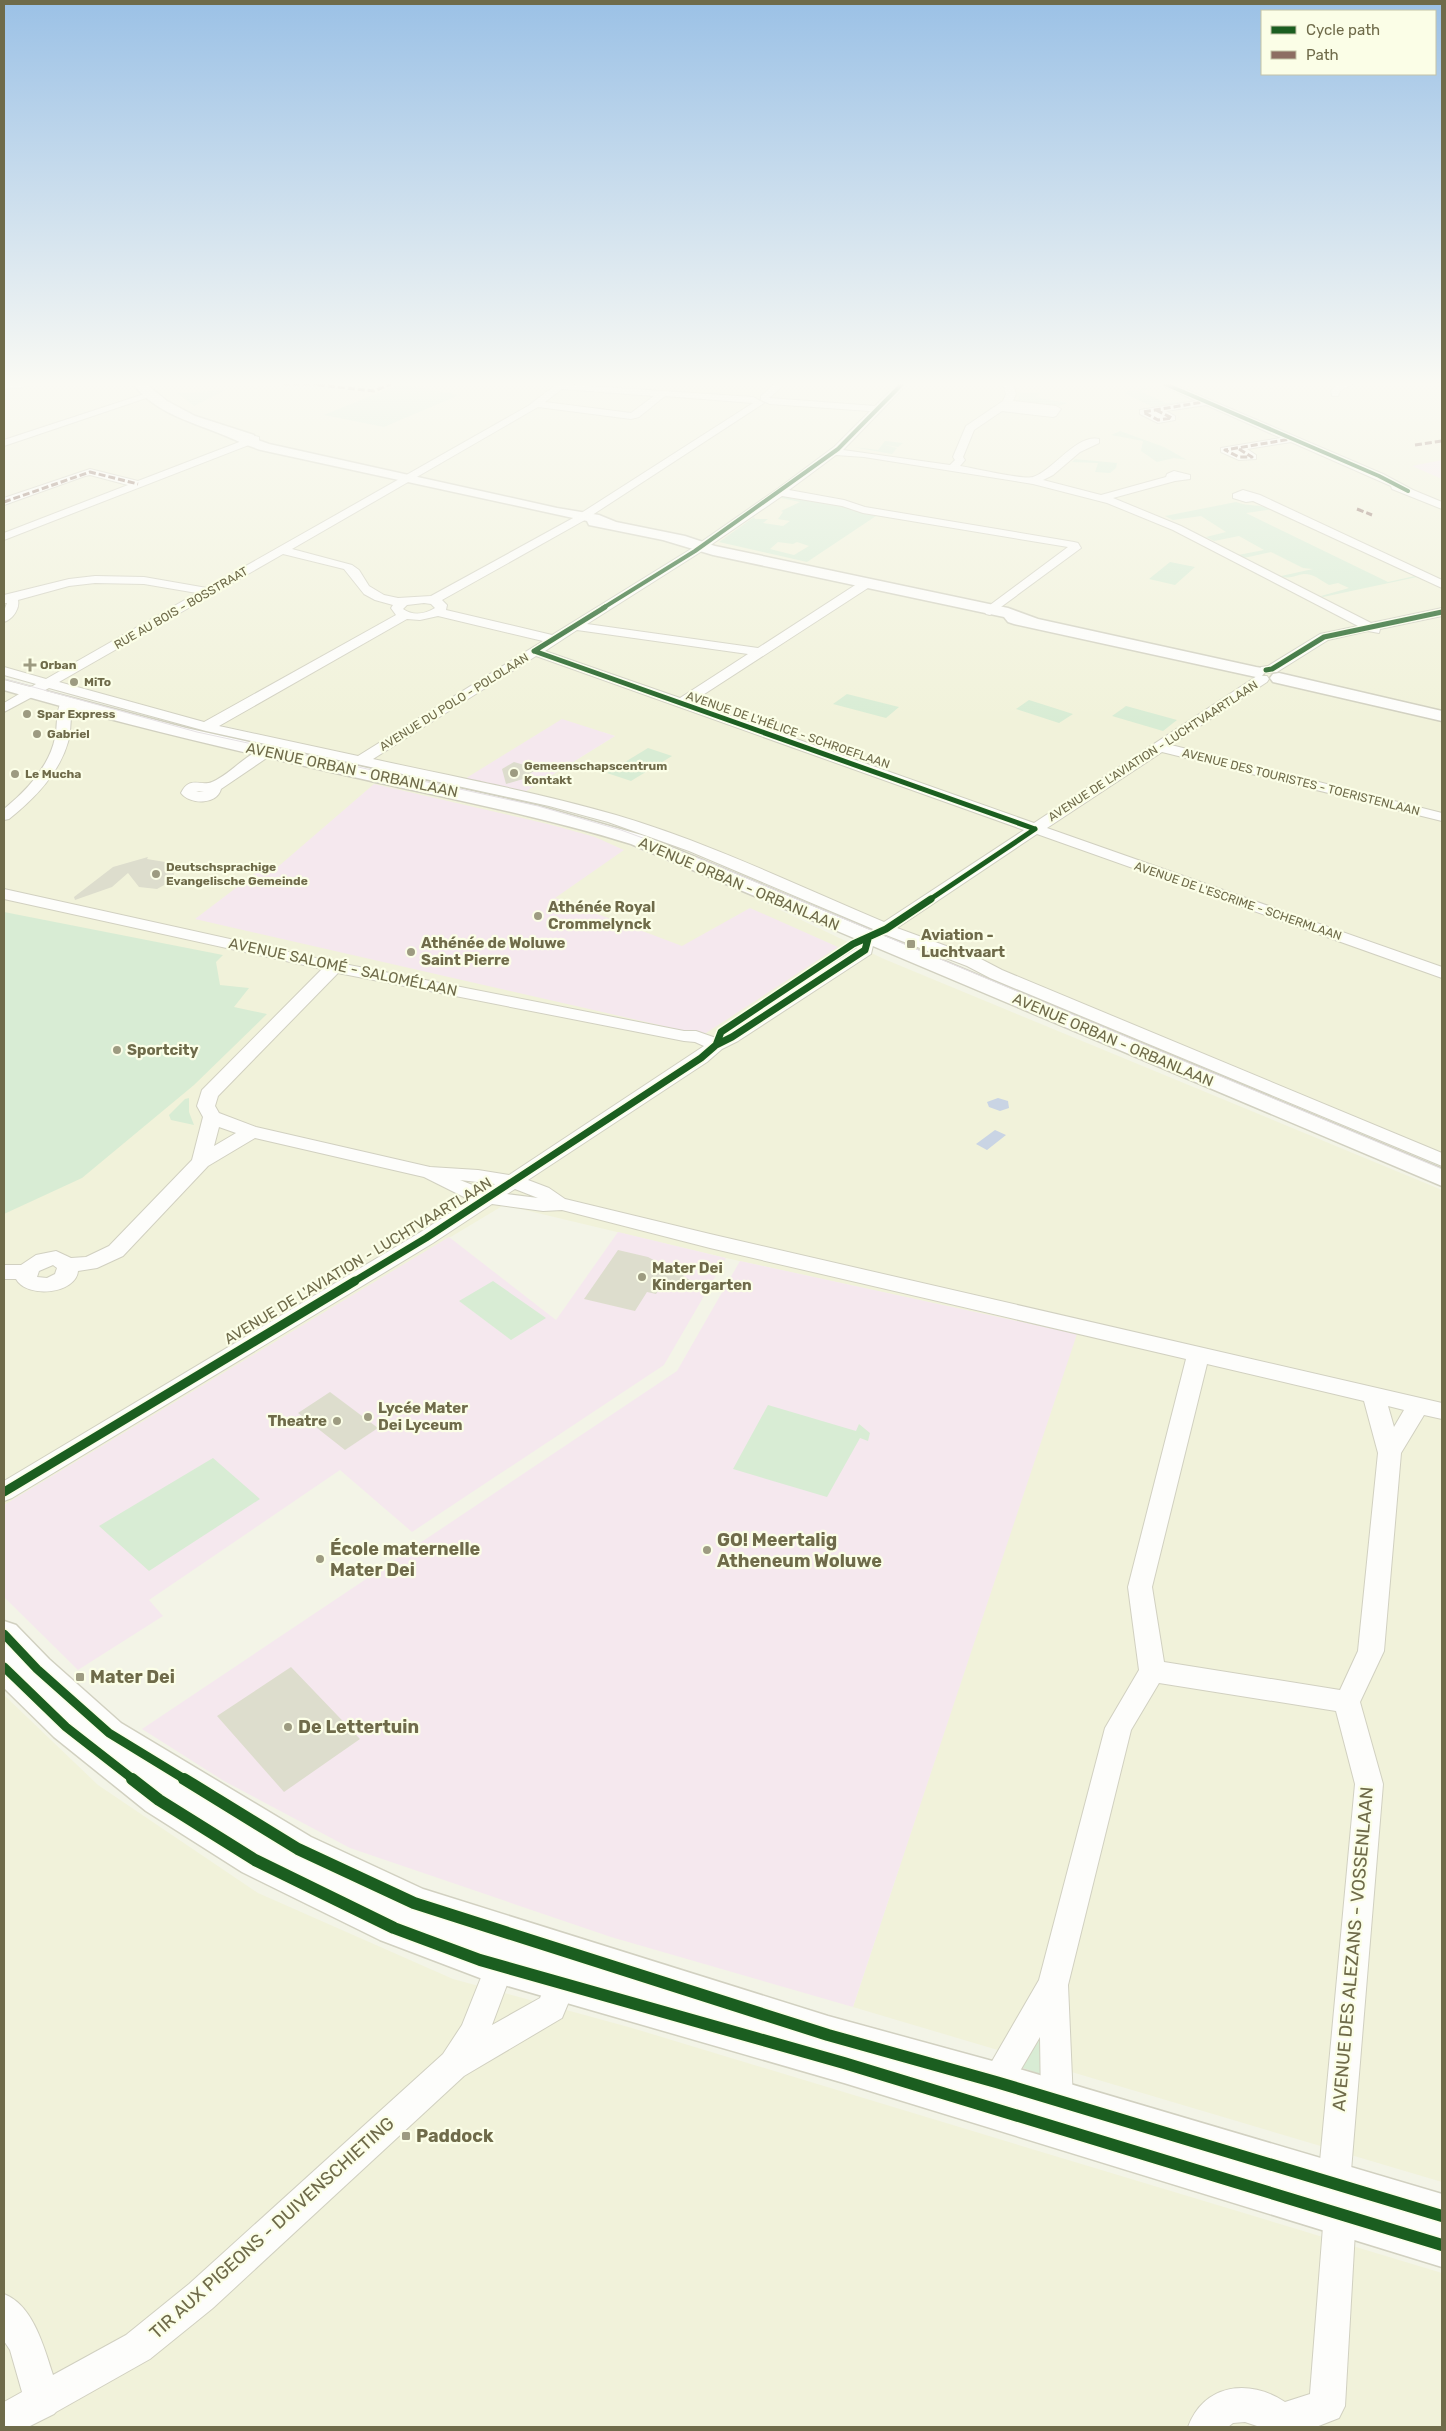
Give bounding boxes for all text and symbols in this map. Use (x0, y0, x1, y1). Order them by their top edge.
legend (1261, 10, 1436, 75)
text: Cycle path (1306, 21, 1380, 39)
text: Path (1306, 46, 1339, 64)
street label: RUE AU BOIS - BOSSTRAAT (112, 564, 250, 652)
street label: AVENUE DU POLO - POLOLAAN (377, 650, 531, 754)
place label: Orban (40, 658, 77, 672)
marker: Orban (24, 659, 36, 671)
place label: MiTo (84, 675, 111, 689)
marker: MiTo (68, 676, 80, 688)
street label: AVENUE DE L'AVIATION - LUCHTVAARTLAAN (1046, 678, 1260, 824)
street label: AVENUE DE L'HÉLICE - SCHROEFLAAN (684, 688, 892, 772)
place label: Spar Express (37, 707, 116, 721)
marker: Spar Express (21, 708, 33, 720)
place label: Gabriel (47, 727, 90, 741)
marker: Gabriel (31, 728, 43, 740)
street label: AVENUE ORBAN - ORBANLAAN (244, 739, 460, 801)
street label: AVENUE DES TOURISTES - TOERISTENLAAN (1181, 746, 1421, 818)
place label: Gemeenschapscentrum Kontakt (524, 759, 667, 787)
place label: Le Mucha (25, 767, 81, 781)
marker: Gemeenschapscentrum Kontakt (508, 767, 520, 779)
marker: Le Mucha (9, 768, 21, 780)
street label: AVENUE ORBAN - ORBANLAAN (636, 833, 842, 935)
street label: AVENUE DE L'ESCRIME - SCHERMLAAN (1132, 859, 1344, 943)
place label: Deutschsprachige Evangelische Gemeinde (166, 860, 308, 888)
marker: Deutschsprachige Evangelische Gemeinde (150, 868, 162, 880)
place label: Athénée Royal Crommelynck (548, 898, 655, 933)
marker: Athénée Royal Crommelynck (532, 910, 544, 922)
place label: Aviation - Luchtvaart (921, 926, 1005, 961)
street label: AVENUE SALOMÉ - SALOMÉLAAN (227, 934, 459, 1000)
place label: Athénée de Woluwe Saint Pierre (421, 934, 566, 969)
marker: Aviation - Luchtvaart (905, 938, 917, 950)
marker: Athénée de Woluwe Saint Pierre (405, 946, 417, 958)
street label: AVENUE ORBAN - ORBANLAAN (1010, 989, 1216, 1091)
place label: Sportcity (127, 1041, 199, 1059)
marker: Sportcity (111, 1044, 123, 1056)
street label: AVENUE DE L'AVIATION - LUCHTVAARTLAAN (221, 1174, 495, 1348)
place label: Mater Dei Kindergarten (652, 1259, 752, 1294)
marker: Mater Dei Kindergarten (636, 1271, 648, 1283)
place label: Lycée Mater Dei Lyceum (378, 1399, 468, 1434)
marker: Lycée Mater Dei Lyceum (362, 1411, 374, 1423)
place label: Theatre (268, 1412, 327, 1430)
marker: Theatre (331, 1415, 343, 1427)
place label: GO! Meertalig Atheneum Woluwe (717, 1529, 882, 1572)
place label: École maternelle Mater Dei (330, 1538, 481, 1581)
marker: GO! Meertalig Atheneum Woluwe (701, 1544, 713, 1556)
marker: École maternelle Mater Dei (314, 1553, 326, 1565)
place label: Mater Dei (90, 1666, 175, 1688)
marker: Mater Dei (74, 1671, 86, 1683)
place label: De Lettertuin (298, 1716, 419, 1738)
marker: De Lettertuin (282, 1721, 294, 1733)
street label: AVENUE DES ALEZANS - VOSSENLAAN (1328, 1786, 1378, 2112)
street label: TIR AUX PIGEONS - DUIVENSCHIETING (145, 2112, 399, 2344)
place label: Paddock (416, 2125, 494, 2147)
marker: Paddock (400, 2130, 412, 2142)

